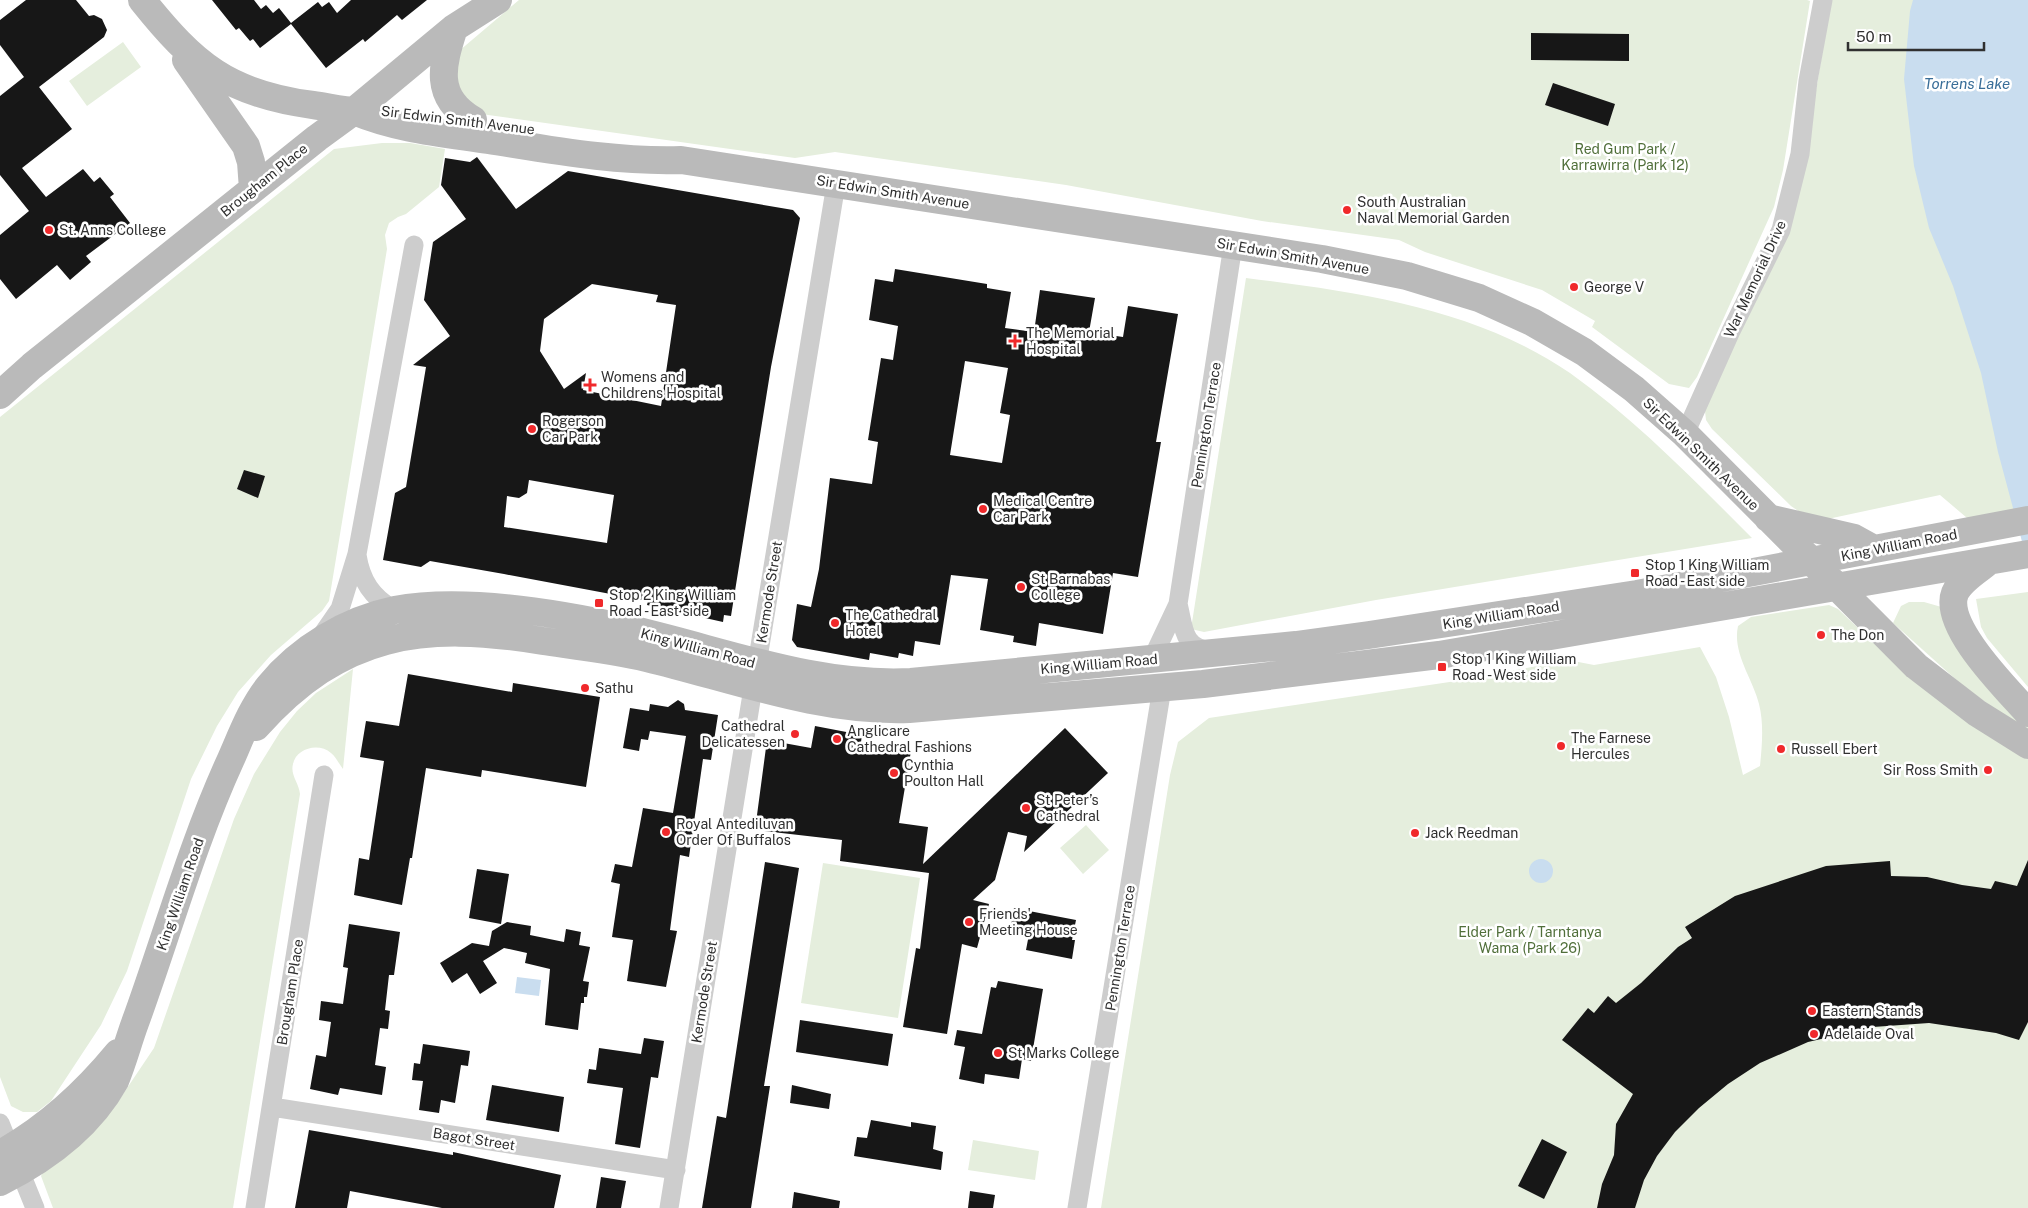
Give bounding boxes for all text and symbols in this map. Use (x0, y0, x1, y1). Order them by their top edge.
scale bar (1848, 20, 1984, 52)
text: 50 m (1856, 28, 1891, 45)
water label: Torrens Lake (1924, 75, 2010, 92)
street label: Sir Edwin Smith Avenue (380, 103, 536, 137)
street label: Brougham Place (217, 140, 311, 220)
park label: Red Gum Park / Karrawirra (Park 12) (1561, 141, 1689, 173)
street label: Sir Edwin Smith Avenue (815, 172, 971, 212)
place label: South Australian Naval Memorial Garden (1357, 194, 1510, 226)
marker: South Australian Naval Memorial Garden (1341, 204, 1353, 216)
street label: War Memorial Drive (1721, 218, 1789, 340)
place label: St. Anns College (59, 222, 166, 238)
marker: St. Anns College (43, 224, 55, 236)
street label: Sir Edwin Smith Avenue (1215, 235, 1371, 277)
place label: George V (1584, 279, 1645, 295)
marker: George V (1568, 281, 1580, 293)
place label: The Memorial Hospital (1026, 325, 1115, 357)
marker: The Memorial Hospital (1008, 334, 1022, 348)
street label: Pennington Terrace (1188, 361, 1224, 489)
place label: Womens and Childrens Hospital (601, 369, 721, 401)
marker: Womens and Childrens Hospital (583, 378, 597, 392)
street label: Sir Edwin Smith Avenue (1640, 395, 1762, 514)
place label: Rogerson Car Park (542, 413, 604, 445)
marker: Rogerson Car Park (526, 423, 538, 435)
place label: Medical Centre Car Park (993, 493, 1092, 525)
marker: Medical Centre Car Park (977, 503, 989, 515)
street label: King William Road (1840, 526, 1958, 564)
street label: Kermode Street (753, 540, 785, 644)
place label: Stop 1 King William Road - East side (1645, 557, 1769, 589)
marker: Stop 1 King William Road - East side (1629, 567, 1641, 579)
place label: St Barnabas College (1031, 571, 1110, 603)
marker: St Barnabas College (1015, 581, 1027, 593)
place label: Stop 2 King William Road - East side (609, 587, 736, 619)
marker: Stop 2 King William Road - East side (593, 597, 605, 609)
street label: King William Road (1441, 598, 1561, 632)
place label: The Cathedral Hotel (845, 607, 937, 639)
marker: The Cathedral Hotel (829, 617, 841, 629)
street label: King William Road (639, 625, 757, 671)
place label: The Don (1831, 627, 1884, 643)
marker: The Don (1815, 629, 1827, 641)
street label: King William Road (1040, 651, 1158, 677)
place label: Stop 1 King William Road - West side (1452, 651, 1576, 683)
marker: Stop 1 King William Road - West side (1436, 661, 1448, 673)
place label: Sathu (595, 680, 633, 696)
marker: Sathu (579, 682, 591, 694)
place label: Cathedral Delicatessen (701, 718, 785, 750)
place label: Anglicare Cathedral Fashions (847, 723, 972, 755)
marker: Cathedral Delicatessen (789, 728, 801, 740)
place label: The Farnese Hercules (1571, 730, 1651, 762)
marker: Anglicare Cathedral Fashions (831, 733, 843, 745)
marker: The Farnese Hercules (1555, 740, 1567, 752)
place label: Russell Ebert (1791, 741, 1878, 757)
marker: Russell Ebert (1775, 743, 1787, 755)
place label: Cynthia Poulton Hall (904, 757, 984, 789)
place label: Sir Ross Smith (1883, 762, 1978, 778)
marker: Sir Ross Smith (1982, 764, 1994, 776)
marker: Cynthia Poulton Hall (888, 767, 900, 779)
place label: St Peter’s Cathedral (1036, 792, 1100, 824)
marker: St Peter’s Cathedral (1020, 802, 1032, 814)
place label: Royal Antediluvan Order Of Buffalos (676, 816, 794, 848)
place label: Jack Reedman (1425, 825, 1518, 841)
marker: Royal Antediluvan Order Of Buffalos (660, 826, 672, 838)
marker: Jack Reedman (1409, 827, 1421, 839)
street label: King William Road (153, 836, 207, 952)
street label: Pennington Terrace (1102, 884, 1138, 1012)
place label: Friends' Meeting House (979, 906, 1078, 938)
marker: Friends' Meeting House (963, 916, 975, 928)
park label: Elder Park / Tarntanya Wama (Park 26) (1458, 924, 1602, 956)
street label: Brougham Place (274, 938, 306, 1046)
street label: Kermode Street (688, 940, 720, 1044)
place label: Eastern Stands (1822, 1003, 1921, 1019)
marker: Eastern Stands (1806, 1005, 1818, 1017)
place label: Adelaide Oval (1824, 1026, 1914, 1042)
marker: Adelaide Oval (1808, 1028, 1820, 1040)
place label: St Marks College (1008, 1045, 1119, 1061)
marker: St Marks College (992, 1047, 1004, 1059)
street label: Bagot Street (432, 1125, 516, 1153)

